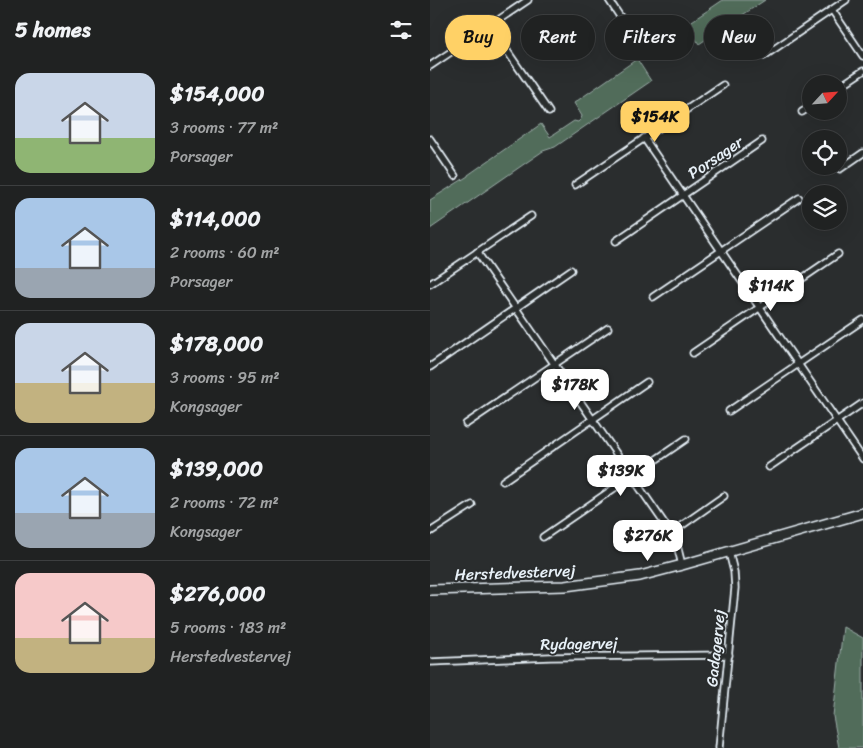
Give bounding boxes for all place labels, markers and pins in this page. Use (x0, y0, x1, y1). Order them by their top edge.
pin: $154K (620, 100, 690, 143)
pin: $114K (736, 270, 806, 312)
pin: $178K (540, 368, 610, 411)
pin: $139K (586, 454, 656, 497)
pin: $276K (613, 520, 683, 562)

